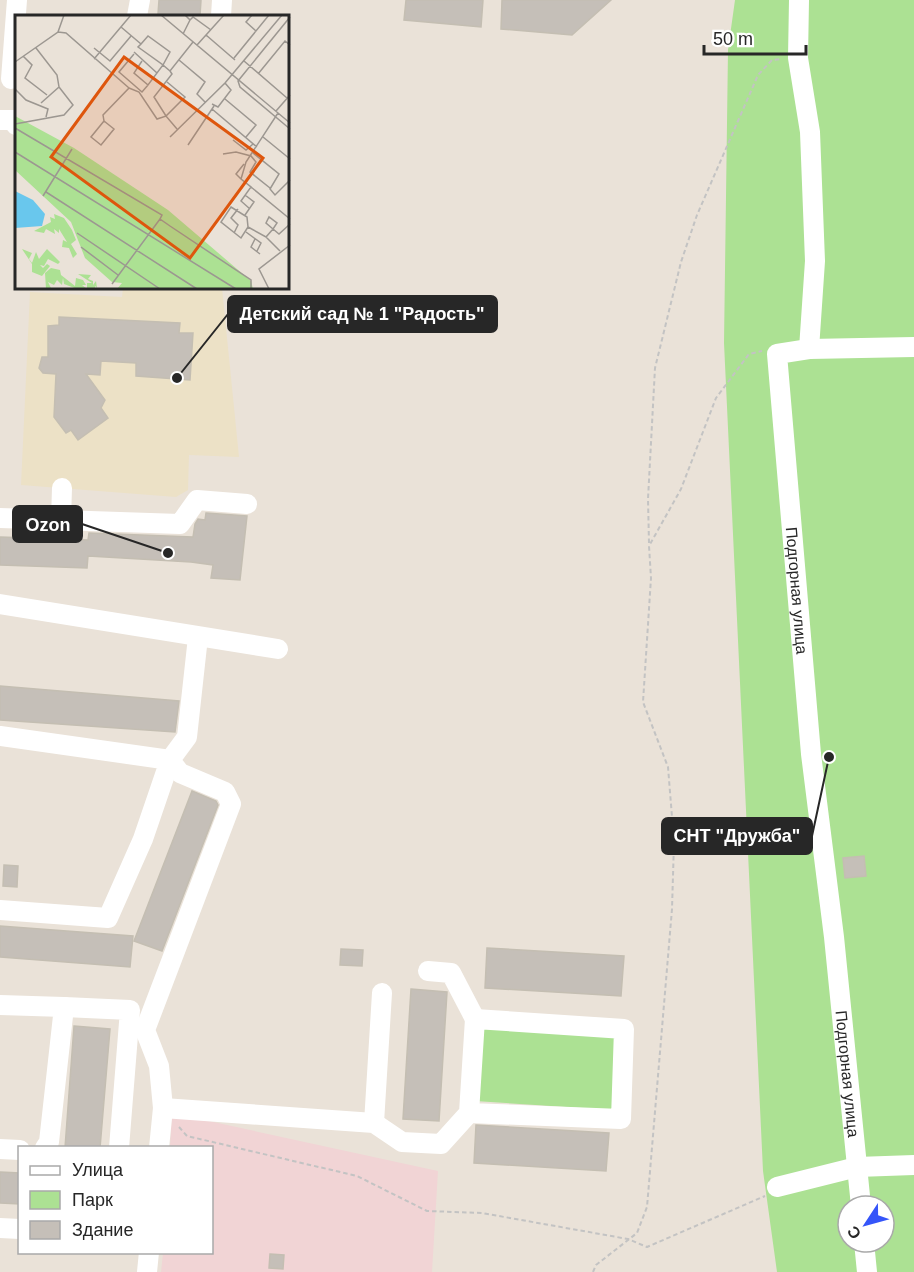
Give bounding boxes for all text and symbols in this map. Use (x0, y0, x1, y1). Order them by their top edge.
inset map (15, 15, 290, 290)
scale bar (704, 18, 806, 56)
text: 50 m (713, 29, 753, 49)
callout: Детский сад № 1 "Радость" (228, 296, 497, 332)
text: Детский сад № 1 "Радость" (239, 304, 485, 324)
callout: Ozon (13, 506, 82, 542)
text: Ozon (26, 515, 71, 535)
street label: Подгорная улица (783, 526, 811, 655)
callout: СНТ "Дружба" (662, 818, 812, 854)
text: СНТ "Дружба" (674, 826, 800, 846)
street label: Подгорная улица (833, 1009, 863, 1138)
legend (18, 1146, 213, 1254)
text: Улица (72, 1160, 124, 1180)
text: Парк (72, 1190, 113, 1210)
north arrow (836, 1194, 896, 1254)
text: Здание (72, 1220, 133, 1240)
text: С (844, 1222, 865, 1242)

